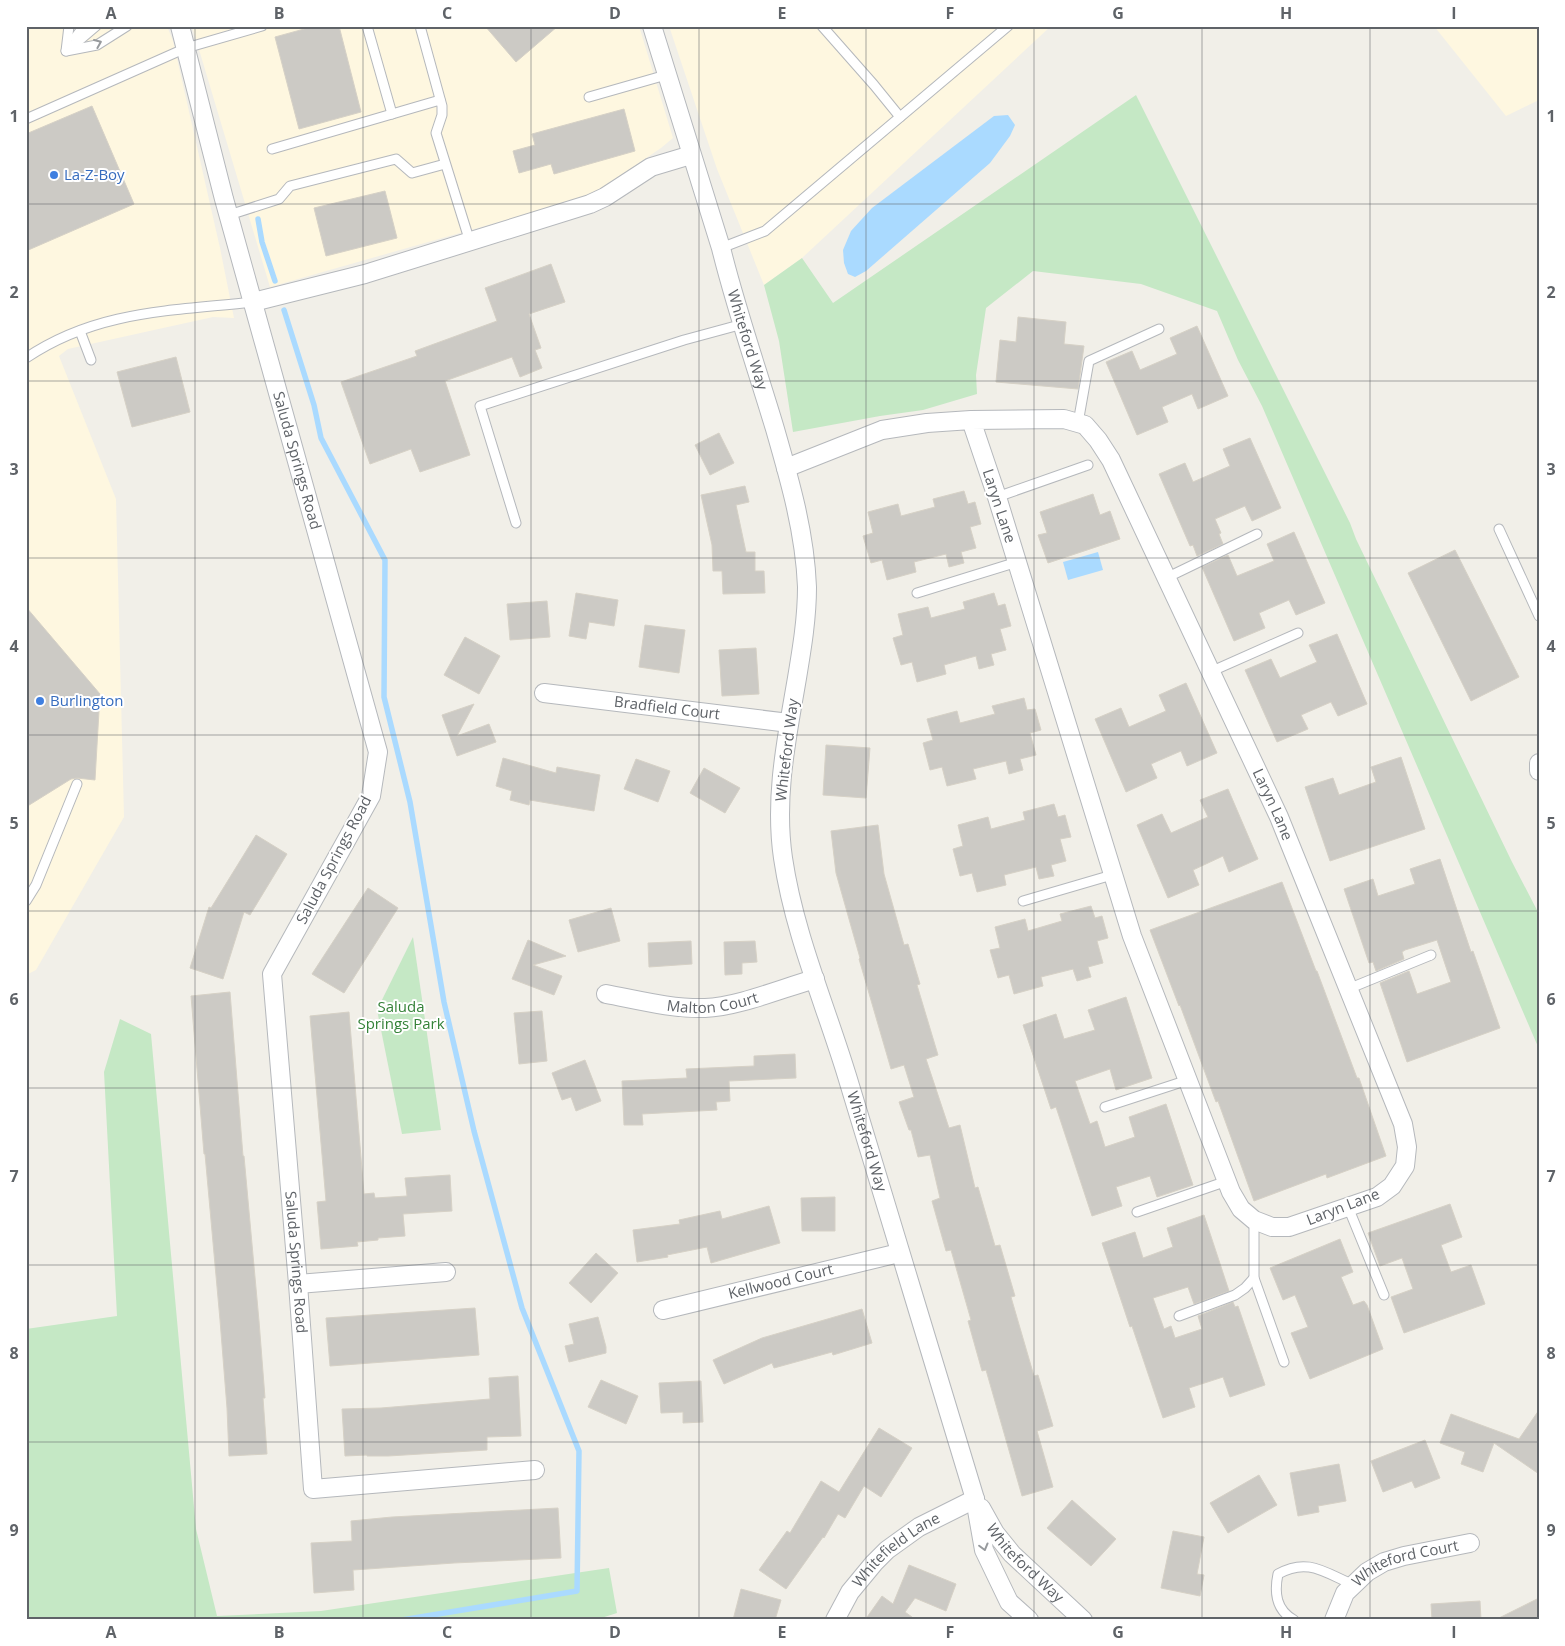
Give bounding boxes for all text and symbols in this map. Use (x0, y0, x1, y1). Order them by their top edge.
text: A (105, 2, 117, 24)
text: B (274, 2, 284, 24)
text: C (442, 2, 452, 24)
text: D (609, 2, 621, 24)
text: E (778, 2, 787, 24)
text: F (946, 2, 954, 24)
text: G (1112, 2, 1124, 24)
text: H (1280, 2, 1292, 24)
text: I (1451, 2, 1457, 24)
one-way arrow (93, 39, 102, 49)
text: 1 (9, 105, 19, 127)
text: 1 (1546, 105, 1556, 127)
place label: La-Z-Boy (64, 164, 125, 184)
marker: La-Z-Boy (48, 169, 60, 181)
text: 2 (9, 281, 19, 303)
text: 2 (1546, 281, 1556, 303)
street label: Whiteford Way (724, 287, 773, 393)
street label: Saluda Springs Road (269, 389, 327, 532)
text: 3 (9, 458, 19, 480)
text: 3 (1546, 458, 1556, 480)
street label: Laryn Lane (979, 466, 1021, 545)
text: 4 (9, 635, 19, 657)
text: 4 (1546, 635, 1556, 657)
place label: Burlington (50, 690, 124, 710)
street label: Bradfield Court (613, 691, 721, 723)
marker: Burlington (34, 695, 46, 707)
street label: Whiteford Way (770, 697, 802, 803)
street label: Laryn Lane (1249, 765, 1298, 843)
street label: Saluda Springs Road (291, 792, 375, 927)
text: 5 (9, 812, 19, 834)
text: 5 (1546, 812, 1556, 834)
street label: Malton Court (666, 987, 760, 1017)
text: 6 (9, 988, 19, 1010)
text: 6 (1546, 988, 1556, 1010)
park label: Saluda Springs Park (357, 996, 445, 1033)
street label: Whiteford Way (843, 1089, 893, 1194)
text: 7 (9, 1165, 19, 1187)
text: 7 (1546, 1165, 1556, 1187)
street label: Laryn Lane (1303, 1183, 1382, 1229)
street label: Saluda Springs Road (281, 1190, 313, 1334)
street label: Kellwood Court (726, 1258, 835, 1303)
text: 8 (9, 1342, 19, 1364)
text: 8 (1546, 1342, 1556, 1364)
street label: Whitefield Lane (847, 1507, 943, 1591)
text: 9 (9, 1519, 19, 1541)
street label: Whiteford Way (983, 1519, 1069, 1607)
text: 9 (1546, 1519, 1556, 1541)
street label: Whiteford Court (1347, 1534, 1460, 1590)
one-way arrow (978, 1543, 989, 1551)
text: A (105, 1621, 117, 1643)
text: B (274, 1621, 284, 1643)
text: C (442, 1621, 452, 1643)
text: D (609, 1621, 621, 1643)
text: E (778, 1621, 787, 1643)
text: F (946, 1621, 954, 1643)
text: G (1112, 1621, 1124, 1643)
text: H (1280, 1621, 1292, 1643)
text: I (1451, 1621, 1457, 1643)

